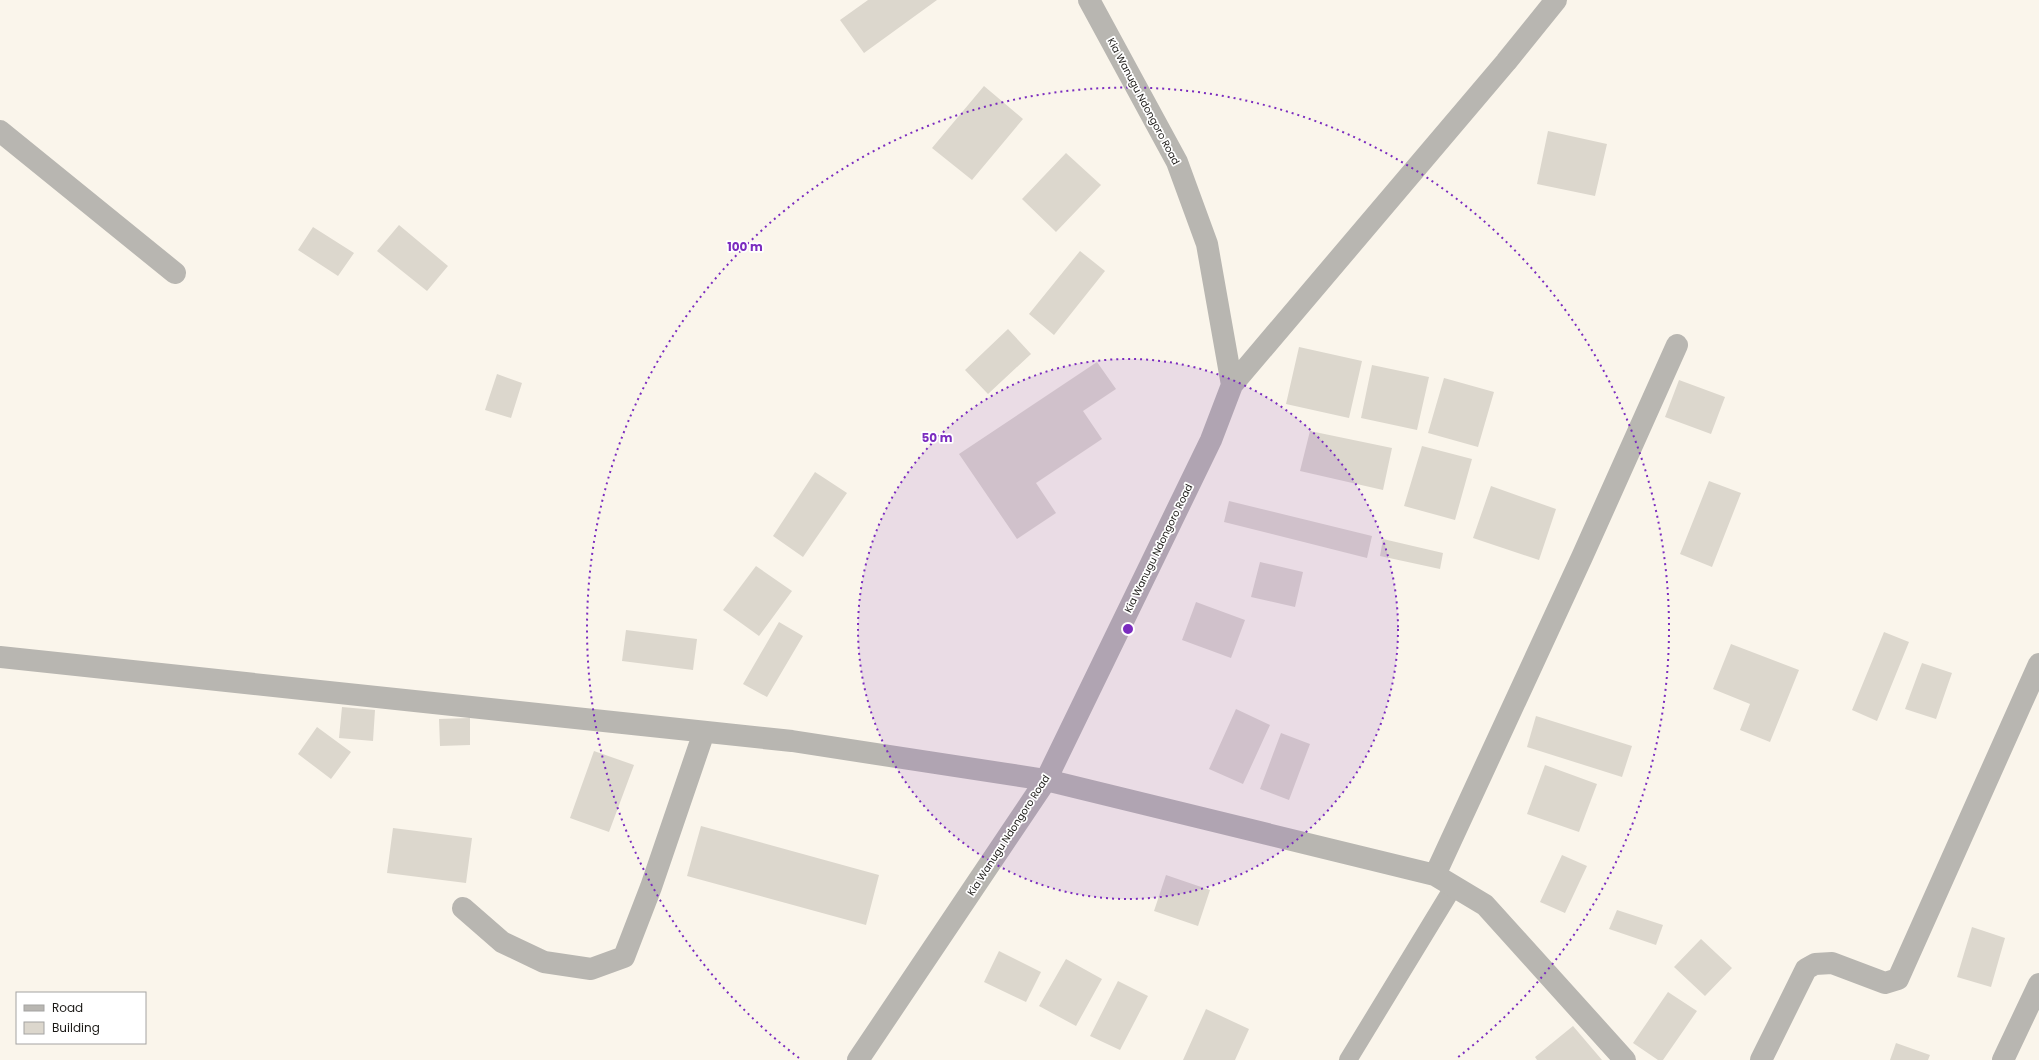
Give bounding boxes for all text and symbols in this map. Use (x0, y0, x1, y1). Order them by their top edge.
street label: Kia Wanugu Ndongoro Road (1104, 35, 1183, 167)
text: 100 m (727, 238, 763, 255)
text: 50 m (922, 429, 953, 446)
street label: Kia Wanugu Ndongoro Road (1121, 481, 1196, 615)
centre of rings (1121, 622, 1135, 636)
street label: Kia Wanugu Ndongoro Road (964, 772, 1053, 899)
legend (16, 992, 146, 1044)
text: Road (52, 999, 83, 1016)
text: Building (52, 1019, 100, 1036)

